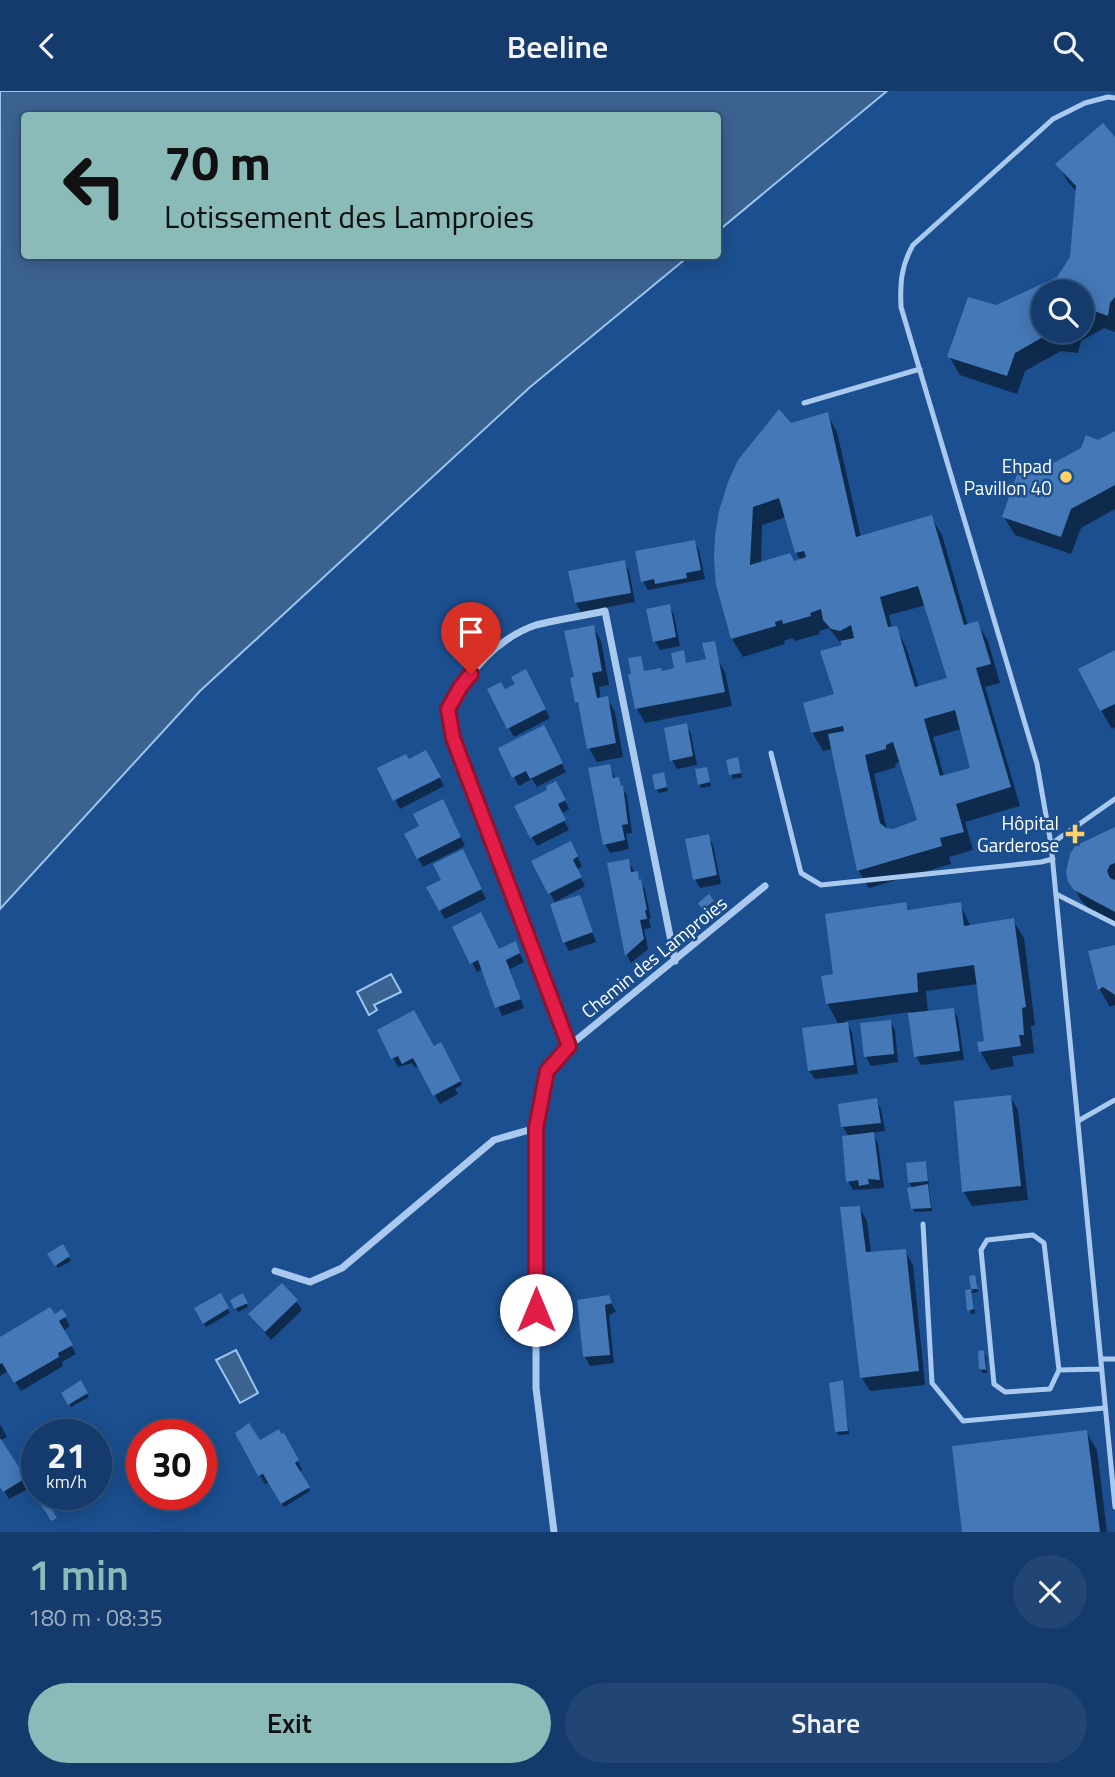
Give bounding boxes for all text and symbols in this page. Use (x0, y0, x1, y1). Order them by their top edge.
text: Beeline (507, 22, 608, 70)
icon: back (28, 27, 66, 65)
icon: search (1049, 27, 1087, 65)
text: 70 m (164, 124, 271, 199)
icon: left (49, 140, 140, 231)
text: Lotissement des Lamproies (164, 192, 534, 240)
map controls (1031, 280, 1094, 343)
button: search (1031, 280, 1094, 343)
place label: Ehpad Pavillon 40 (964, 451, 1052, 502)
marker: Ehpad Pavillon 40 (1058, 469, 1074, 485)
pin (441, 602, 501, 674)
icon: arrive (452, 613, 490, 651)
place label: Hôpital Garderose (977, 808, 1059, 859)
marker: Hôpital Garderose (1065, 824, 1085, 844)
street label: Chemin des Lamproies (574, 888, 733, 1025)
position arrow (499, 1273, 573, 1347)
speed limit sign: 30 (126, 1419, 217, 1510)
text: 21 (47, 1428, 86, 1482)
text: km/h (46, 1468, 87, 1495)
text: 1 min (28, 1542, 129, 1606)
button: close (1013, 1555, 1087, 1629)
text: 180 m · 08:35 (28, 1600, 163, 1635)
button: Exit (28, 1683, 551, 1763)
button: Share (565, 1683, 1087, 1763)

